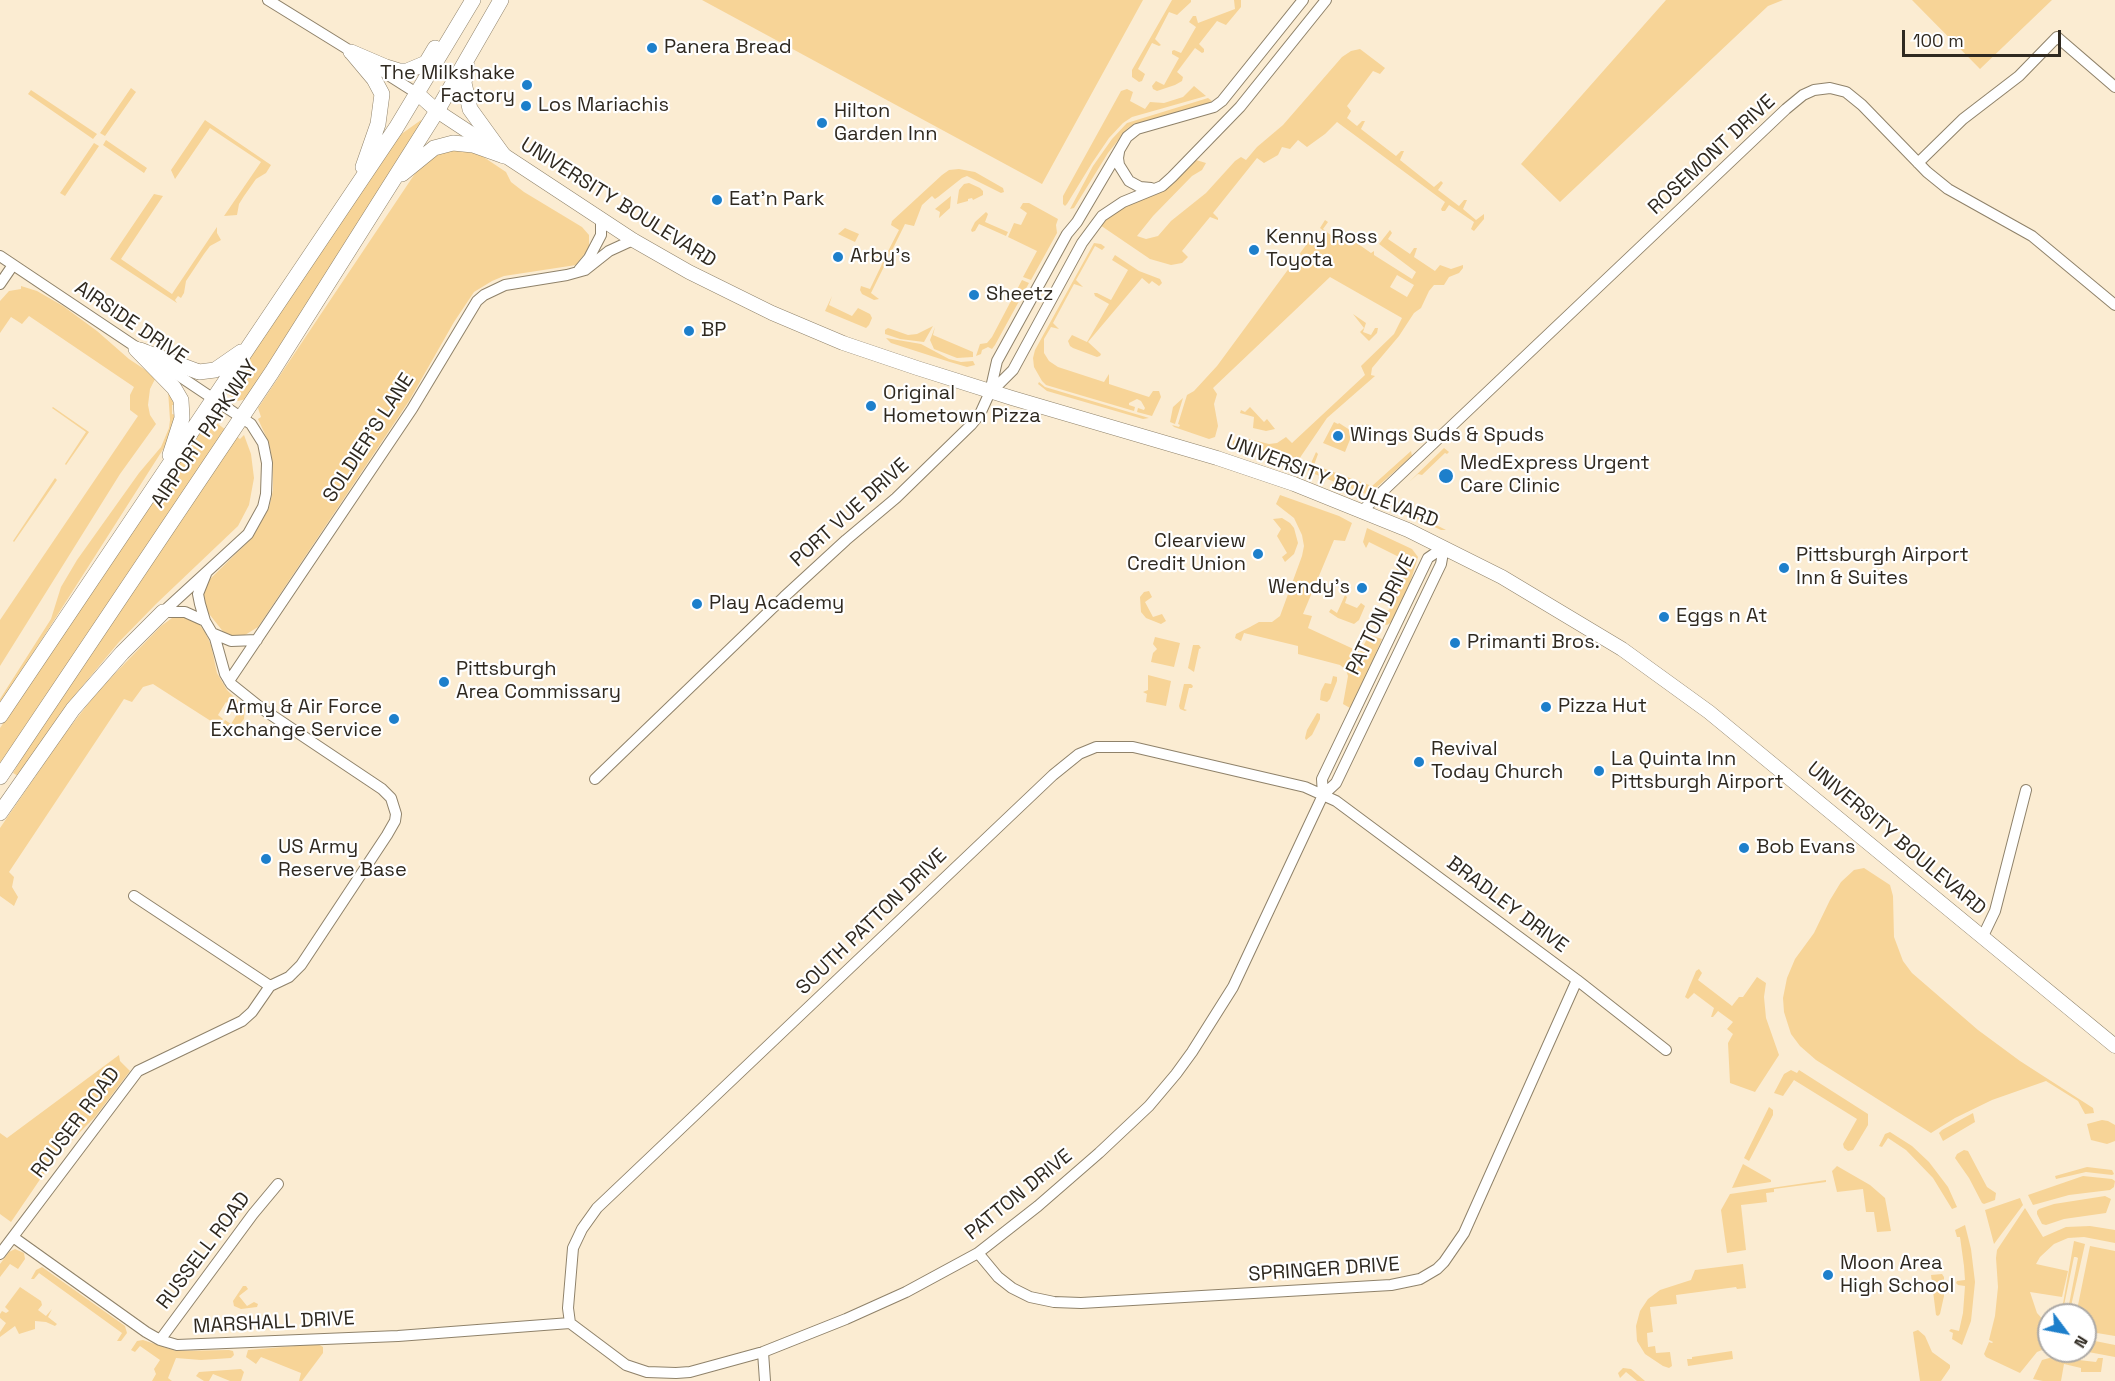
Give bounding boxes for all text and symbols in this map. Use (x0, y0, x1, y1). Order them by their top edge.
scale bar (1905, 18, 2064, 56)
text: 100 m (1913, 29, 1964, 52)
place label: Panera Bread (664, 36, 792, 60)
marker: Panera Bread (645, 41, 659, 55)
place label: The Milkshake Factory (380, 62, 515, 109)
marker: The Milkshake Factory (520, 78, 534, 92)
street label: ROSEMONT DRIVE (1644, 90, 1780, 220)
place label: Los Mariachis (538, 94, 669, 118)
marker: Los Mariachis (519, 99, 533, 113)
place label: Hilton Garden Inn (834, 100, 937, 147)
marker: Hilton Garden Inn (815, 116, 829, 130)
street label: UNIVERSITY BOULEVARD (516, 133, 720, 273)
place label: Eat'n Park (729, 188, 824, 212)
marker: Eat'n Park (710, 193, 724, 207)
place label: Kenny Ross Toyota (1266, 226, 1377, 273)
marker: Kenny Ross Toyota (1247, 243, 1261, 257)
place label: Arby's (850, 245, 911, 269)
marker: Arby's (831, 250, 845, 264)
street label: AIRSIDE DRIVE (70, 276, 192, 370)
place label: Sheetz (986, 283, 1053, 307)
marker: Sheetz (967, 288, 981, 302)
place label: BP (701, 319, 726, 343)
marker: BP (682, 324, 696, 338)
street label: AIRPORT PARKWAY (147, 355, 263, 513)
street label: SOLDIER'S LANE (318, 369, 420, 507)
place label: Original Hometown Pizza (883, 382, 1041, 429)
marker: Original Hometown Pizza (864, 399, 878, 413)
place label: Wings Suds & Spuds (1350, 424, 1544, 448)
marker: Wings Suds & Spuds (1331, 429, 1345, 443)
street label: UNIVERSITY BOULEVARD (1222, 430, 1442, 534)
place label: MedExpress Urgent Care Clinic (1460, 452, 1650, 499)
street label: PORT VUE DRIVE (786, 453, 914, 573)
marker: MedExpress Urgent Care Clinic (1437, 467, 1455, 485)
place label: Clearview Credit Union (1127, 530, 1246, 577)
place label: Pittsburgh Airport Inn & Suites (1796, 544, 1969, 591)
marker: Clearview Credit Union (1251, 547, 1265, 561)
street label: PATTON DRIVE (1341, 551, 1421, 679)
marker: Pittsburgh Airport Inn & Suites (1777, 561, 1791, 575)
place label: Wendy's (1268, 576, 1350, 600)
marker: Wendy's (1355, 581, 1369, 595)
place label: Play Academy (709, 592, 844, 616)
marker: Play Academy (690, 597, 704, 611)
place label: Eggs n At (1676, 605, 1767, 629)
marker: Eggs n At (1657, 610, 1671, 624)
place label: Primanti Bros. (1467, 631, 1600, 655)
marker: Primanti Bros. (1448, 636, 1462, 650)
place label: Pittsburgh Area Commissary (456, 658, 621, 705)
marker: Pittsburgh Area Commissary (437, 675, 451, 689)
place label: Pizza Hut (1558, 695, 1647, 719)
place label: Army & Air Force Exchange Service (211, 696, 382, 743)
marker: Pizza Hut (1539, 700, 1553, 714)
marker: Army & Air Force Exchange Service (387, 712, 401, 726)
place label: Revival Today Church (1431, 738, 1563, 785)
place label: La Quinta Inn Pittsburgh Airport (1611, 748, 1784, 795)
marker: Revival Today Church (1412, 755, 1426, 769)
street label: UNIVERSITY BOULEVARD (1802, 757, 1990, 921)
marker: La Quinta Inn Pittsburgh Airport (1592, 764, 1606, 778)
place label: US Army Reserve Base (278, 836, 407, 883)
place label: Bob Evans (1756, 836, 1856, 860)
marker: Bob Evans (1737, 841, 1751, 855)
street label: SOUTH PATTON DRIVE (792, 844, 952, 1000)
marker: US Army Reserve Base (259, 852, 273, 866)
street label: BRADLEY DRIVE (1442, 852, 1572, 958)
street label: ROUSER ROAD (27, 1063, 125, 1183)
street label: PATTON DRIVE (961, 1144, 1077, 1246)
street label: RUSSELL ROAD (152, 1188, 256, 1314)
place label: Moon Area High School (1840, 1252, 1954, 1299)
street label: SPRINGER DRIVE (1248, 1253, 1400, 1287)
marker: Moon Area High School (1821, 1268, 1835, 1282)
north arrow (2037, 1303, 2097, 1363)
street label: MARSHALL DRIVE (193, 1307, 355, 1339)
text: N (2069, 1332, 2093, 1352)

